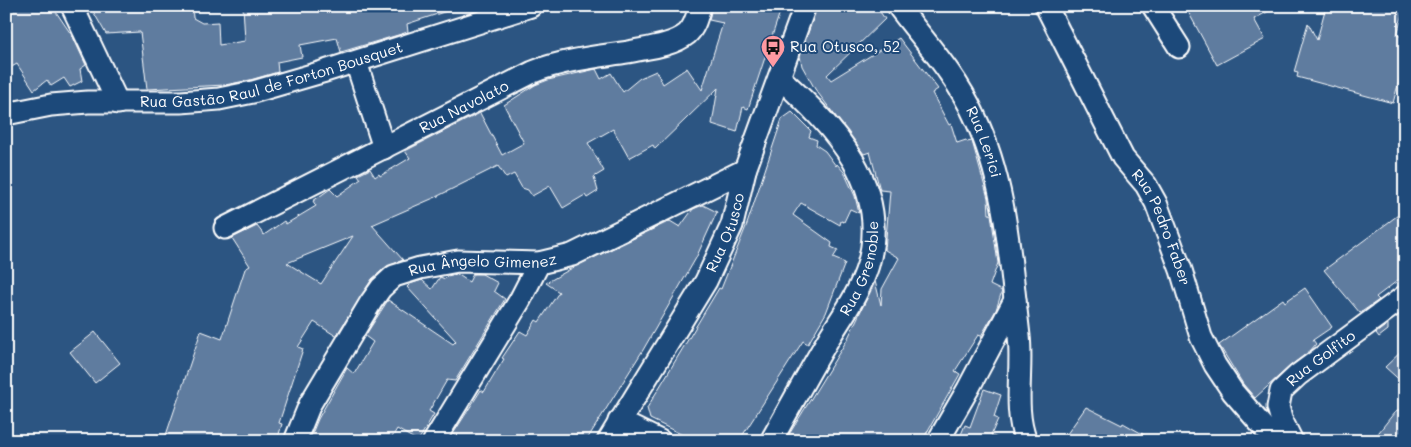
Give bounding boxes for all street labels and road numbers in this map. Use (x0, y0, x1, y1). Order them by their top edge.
street label: Rua Gastão Raul de Forton Bousquet (140, 36, 405, 111)
street label: Rua Navolato (415, 75, 512, 137)
street label: Rua Lerici (962, 103, 1007, 180)
street label: Rua Pedro Faber (1128, 165, 1196, 288)
street label: Rua Otusco (700, 191, 748, 275)
street label: Rua Grenoble (834, 220, 882, 319)
street label: Rua Ângelo Gimenez (406, 248, 559, 280)
street label: Rua Golfito (1281, 325, 1359, 390)

